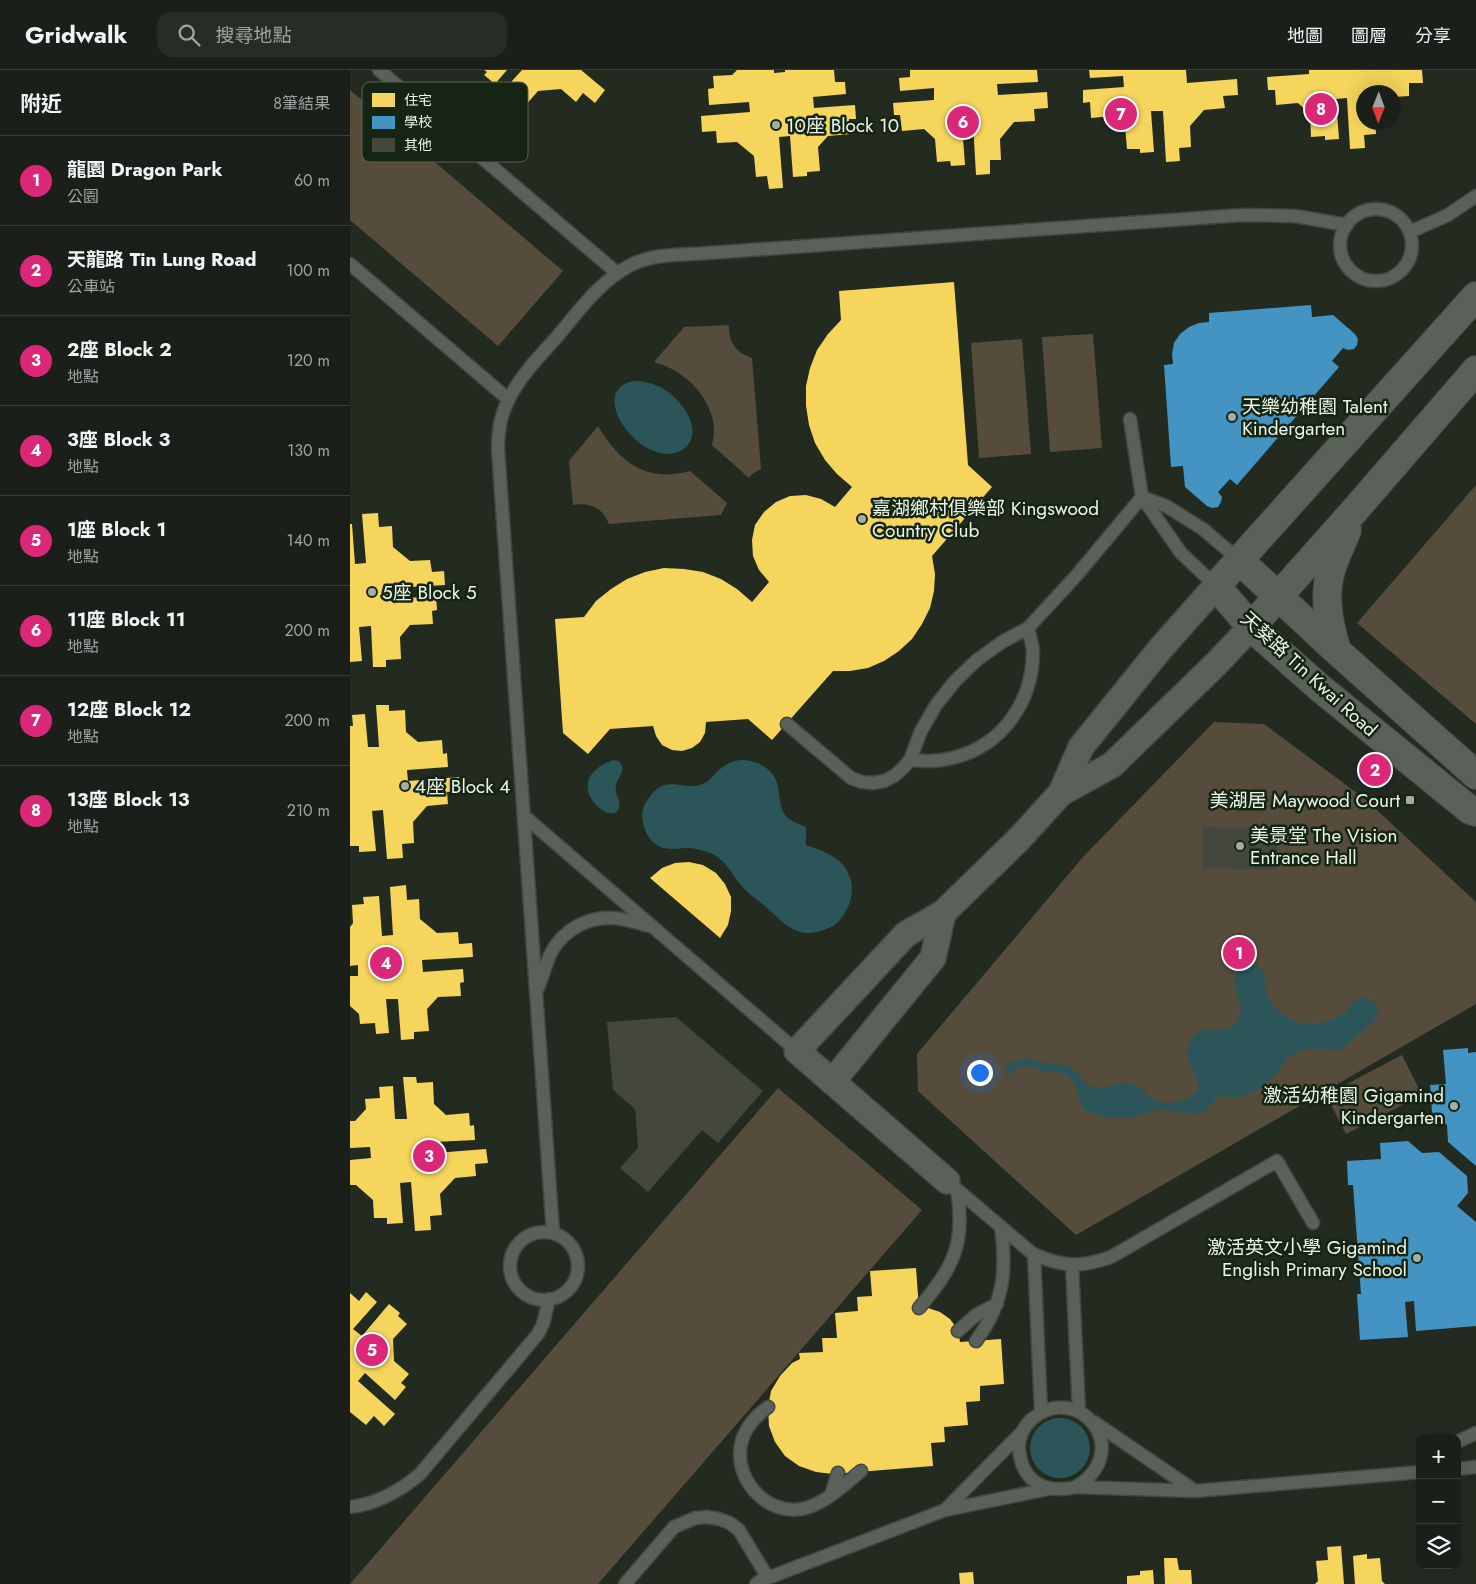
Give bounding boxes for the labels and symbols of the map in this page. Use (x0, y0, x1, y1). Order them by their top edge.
legend (362, 82, 528, 162)
north arrow (1356, 85, 1401, 130)
text: 住宅 (404, 90, 432, 110)
pin: 8 (1305, 90, 1337, 128)
pin: 7 (1105, 95, 1137, 133)
pin: 6 (947, 103, 979, 141)
text: 學校 (404, 112, 432, 132)
place label: 10座 Block 10 (786, 112, 899, 139)
marker: 10座 Block 10 (770, 119, 782, 131)
text: 其他 (404, 135, 432, 155)
place label: 天樂幼稚園 Talent Kindergarten (1242, 393, 1388, 442)
marker: 天樂幼稚園 Talent Kindergarten (1226, 411, 1238, 423)
place label: 嘉湖鄉村俱樂部 Kingswood Country Club (872, 495, 1099, 544)
marker: 嘉湖鄉村俱樂部 Kingswood Country Club (856, 513, 868, 525)
place label: 5座 Block 5 (382, 579, 477, 606)
marker: 5座 Block 5 (366, 586, 378, 598)
street label: 天葵路 Tin Kwai Road (1235, 605, 1383, 743)
pin: 2 (1359, 751, 1391, 789)
place label: 4座 Block 4 (415, 773, 510, 800)
marker: 4座 Block 4 (399, 780, 411, 792)
place label: 美湖居 Maywood Court (1210, 787, 1400, 814)
marker: 美湖居 Maywood Court (1404, 794, 1416, 806)
place label: 美景堂 The Vision Entrance Hall (1250, 822, 1397, 871)
marker: 美景堂 The Vision Entrance Hall (1234, 840, 1246, 852)
pin: 1 (1223, 934, 1255, 972)
pin: 4 (370, 944, 402, 982)
your location (967, 1060, 993, 1086)
place label: 激活幼稚園 Gigamind Kindergarten (1263, 1082, 1444, 1131)
marker: 激活幼稚園 Gigamind Kindergarten (1448, 1100, 1460, 1112)
pin: 3 (413, 1137, 445, 1175)
place label: 激活英文小學 Gigamind English Primary School (1207, 1234, 1407, 1283)
marker: 激活英文小學 Gigamind English Primary School (1411, 1252, 1423, 1264)
pin: 5 (356, 1331, 388, 1369)

